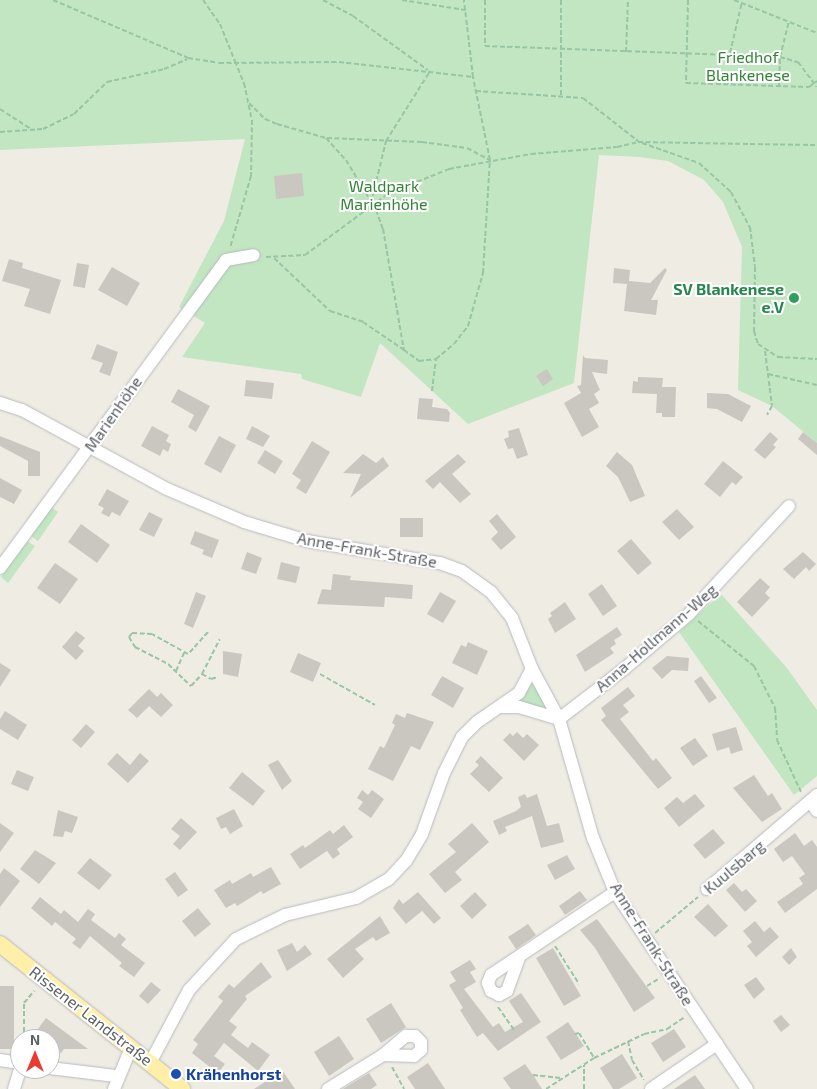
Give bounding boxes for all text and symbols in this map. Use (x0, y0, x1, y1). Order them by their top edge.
park label: Friedhof Blankenese (706, 47, 790, 85)
park label: Waldpark Marienhöhe (340, 176, 428, 214)
place label: SV Blankenese e.V (673, 279, 784, 317)
marker: SV Blankenese e.V (788, 292, 800, 304)
street label: Marienhöhe (80, 373, 146, 455)
street label: Anne-Frank-Straße (296, 528, 438, 572)
street label: Anna-Hollmann-Weg (591, 580, 721, 696)
street label: Kuulsbarg (700, 836, 768, 898)
street label: Anne-Frank-Straße (606, 879, 698, 1009)
street label: Rissener Landstraße (26, 962, 156, 1070)
north arrow (10, 1029, 60, 1079)
text: N (30, 1031, 40, 1048)
place label: Krähenhorst (186, 1064, 281, 1084)
marker: Krähenhorst (170, 1068, 182, 1080)

